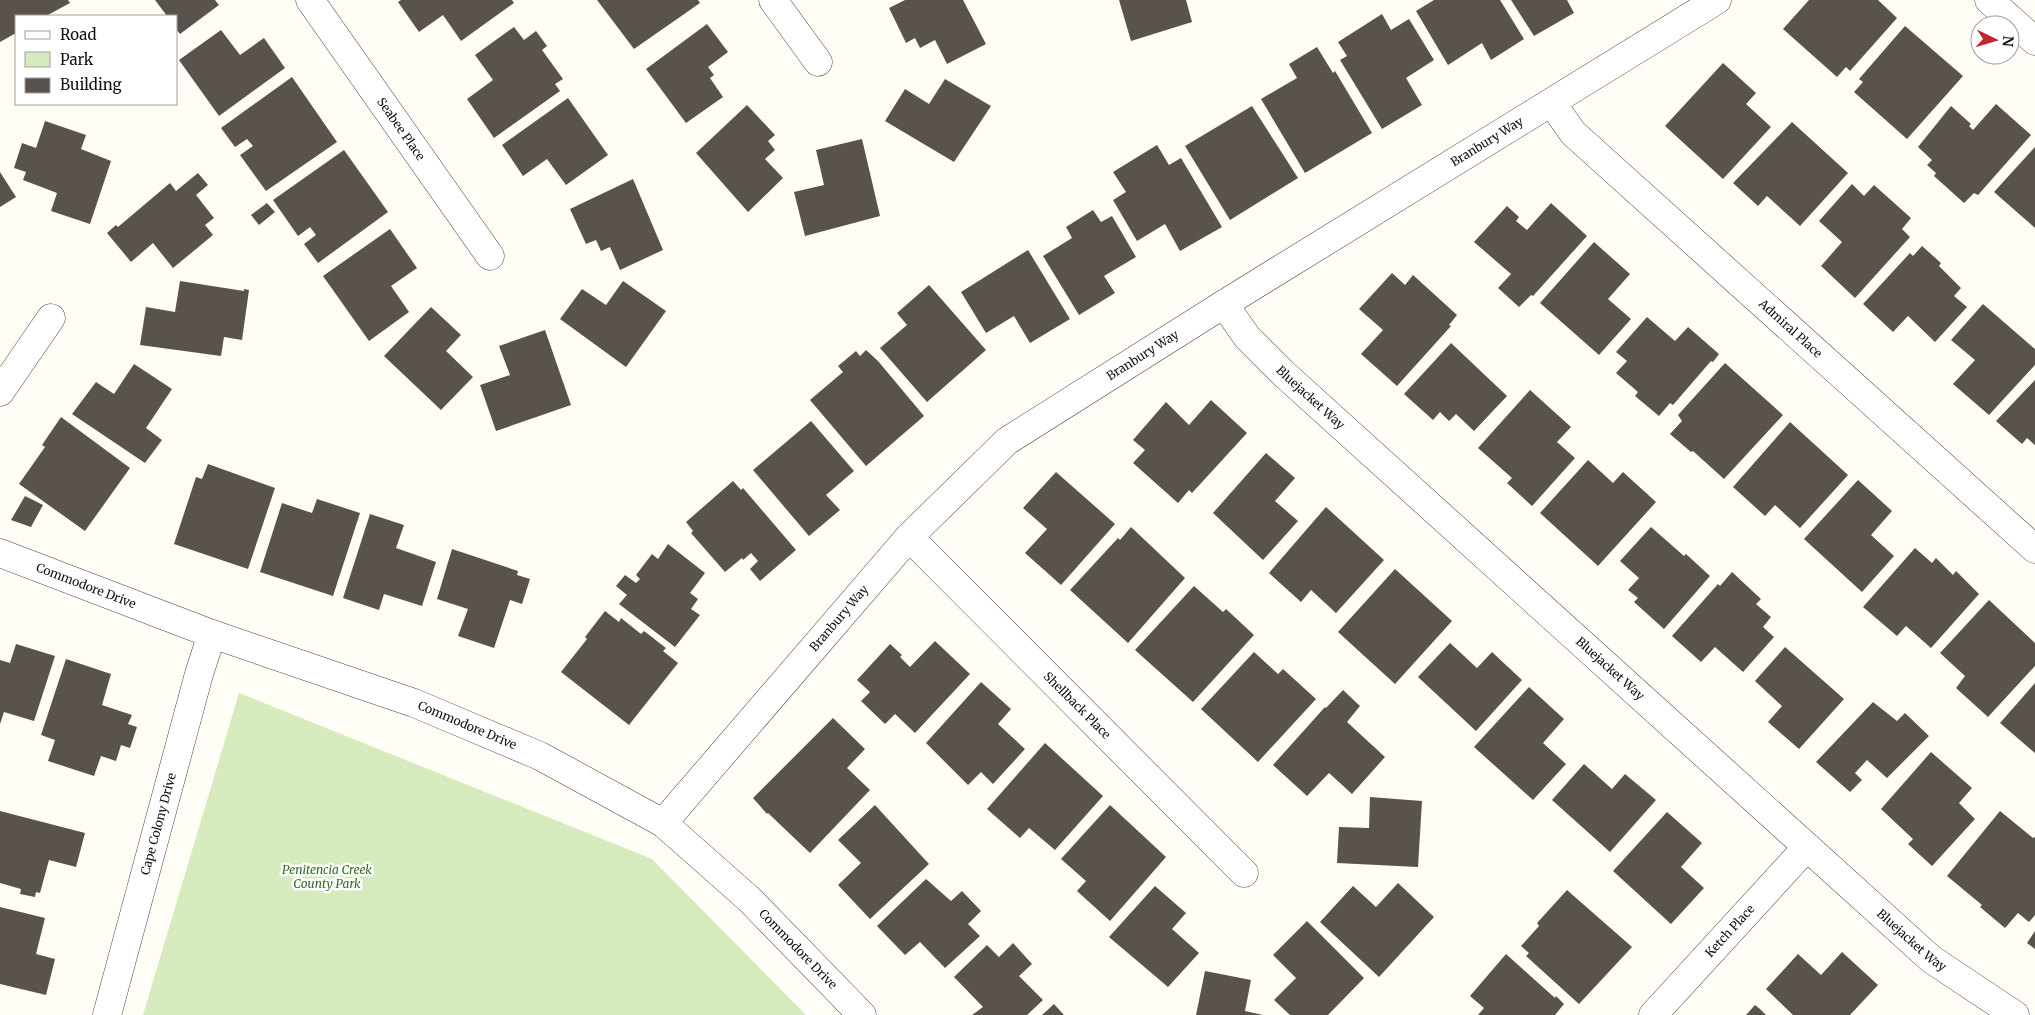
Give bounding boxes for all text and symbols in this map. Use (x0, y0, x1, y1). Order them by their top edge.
legend (15, 15, 178, 105)
north arrow (1970, 15, 2020, 65)
text: Road (60, 25, 96, 44)
text: N (1999, 35, 2017, 47)
text: Park (60, 50, 94, 69)
text: Building (60, 75, 122, 94)
street label: Seabee Place (374, 95, 428, 163)
street label: Branbury Way (1448, 113, 1526, 169)
street label: Admiral Place (1755, 295, 1825, 361)
street label: Branbury Way (1104, 327, 1181, 383)
street label: Bluejacket Way (1273, 363, 1348, 432)
street label: Commodore Drive (34, 560, 138, 611)
street label: Branbury Way (806, 582, 871, 654)
street label: Bluejacket Way (1573, 634, 1648, 703)
street label: Shellback Place (1041, 668, 1114, 742)
street label: Commodore Drive (416, 698, 519, 752)
street label: Cape Colony Drive (137, 771, 179, 876)
park label: Penitencia Creek County Park (282, 862, 372, 891)
street label: Ketch Place (1702, 901, 1757, 960)
street label: Commodore Drive (756, 906, 840, 992)
street label: Bluejacket Way (1874, 906, 1949, 974)

